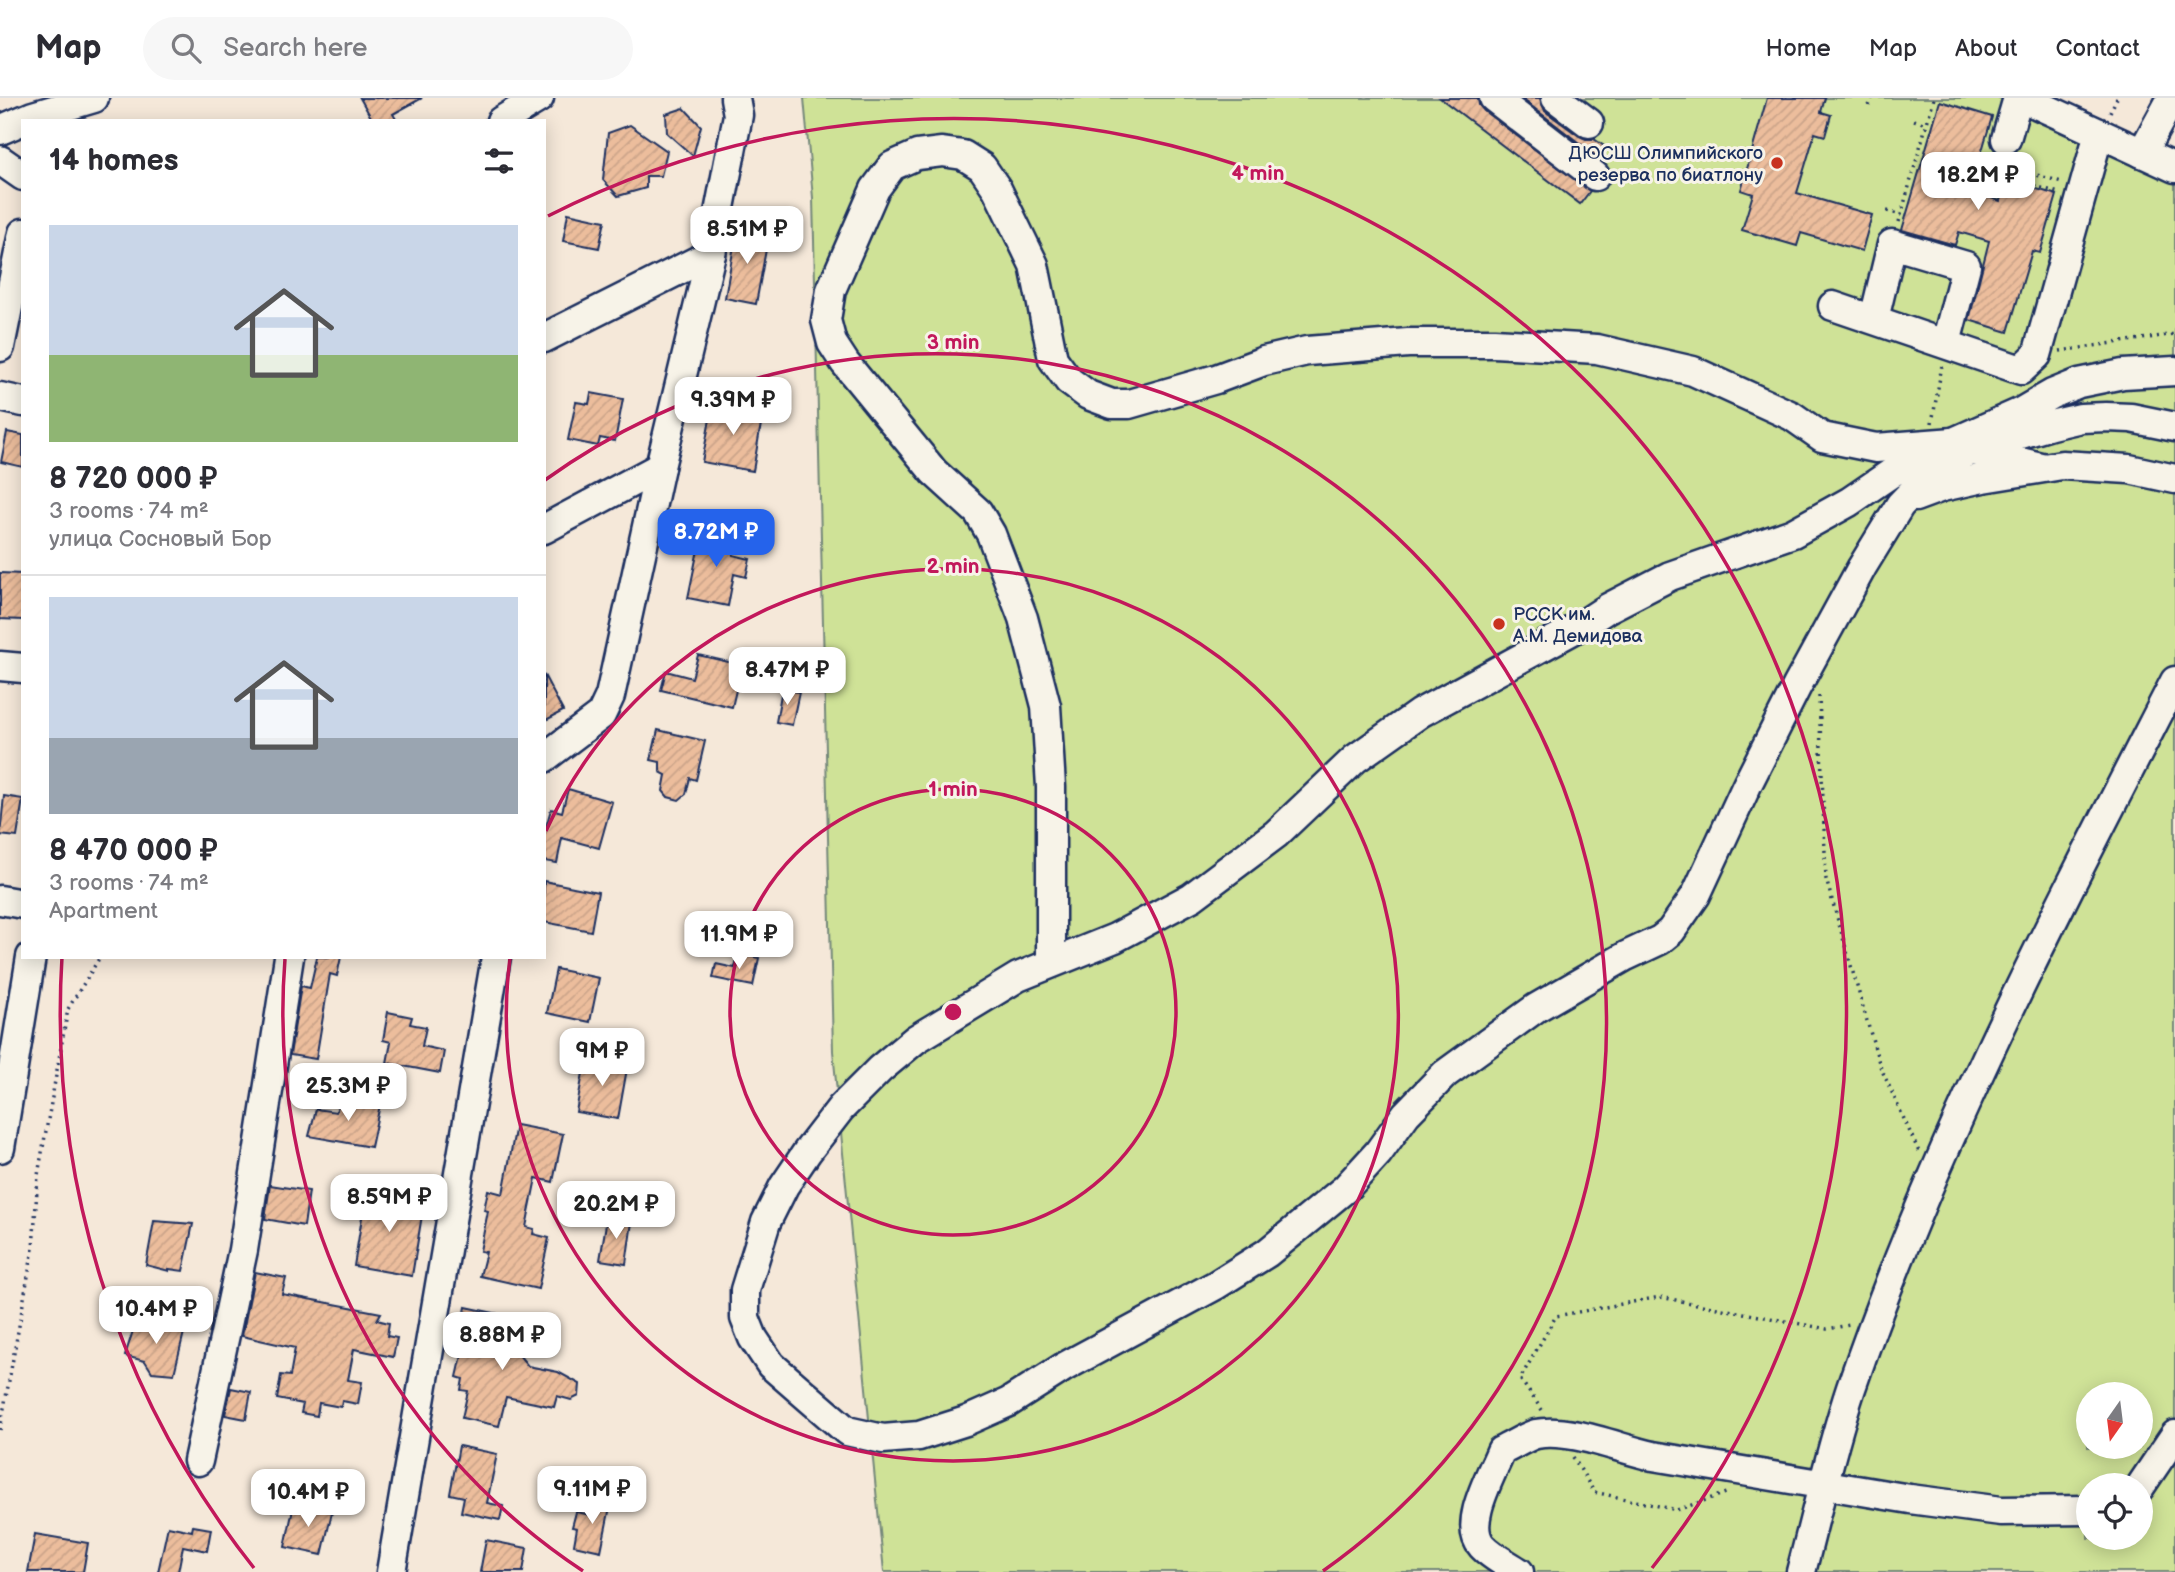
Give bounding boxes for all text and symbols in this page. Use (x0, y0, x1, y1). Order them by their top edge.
search box (143, 17, 633, 80)
text: Map (35, 28, 101, 68)
icon: search (167, 29, 205, 67)
text: Search here (223, 33, 367, 64)
text: Home (1766, 34, 1831, 63)
text: Map (1869, 34, 1917, 63)
text: About (1955, 34, 2017, 63)
text: Contact (2055, 34, 2140, 63)
icon: filters (480, 142, 518, 180)
place label: ДЮСШ Олимпийского резерва по биатлону (1569, 142, 1763, 187)
text: 14 homes (49, 143, 178, 179)
pin: 18.2M ₽ (1913, 152, 2043, 212)
marker: ДЮСШ Олимпийского резерва по биатлону (1769, 155, 1785, 171)
text: 4 min (1232, 161, 1284, 186)
text: 18.2M ₽ (1937, 161, 2019, 189)
pin: 8.51M ₽ (682, 206, 812, 266)
text: 8.51M ₽ (706, 215, 788, 243)
icon: home (221, 270, 347, 396)
text: 3 min (927, 330, 979, 355)
pin: 9.39M ₽ (668, 378, 798, 437)
text: 9.39M ₽ (691, 386, 775, 414)
text: 8 720 000 ₽ (49, 461, 218, 497)
text: 3 rooms · 74 m² (49, 497, 209, 525)
pin: 8.72M ₽ (651, 510, 781, 569)
text: 8.72M ₽ (674, 518, 758, 546)
text: улица Сосновый Бор (49, 525, 272, 553)
text: 2 min (926, 554, 980, 579)
place label: РССК им. А.М. Демидова (1512, 603, 1643, 648)
marker: РССК им. А.М. Демидова (1491, 616, 1507, 632)
icon: home (221, 642, 347, 768)
pin: 8.47M ₽ (722, 648, 852, 707)
text: 8.47M ₽ (745, 656, 829, 684)
text: 1 min (928, 777, 978, 802)
text: 8 470 000 ₽ (49, 833, 218, 869)
text: 3 rooms · 74 m² (49, 869, 209, 897)
text: Apartment (49, 897, 158, 925)
pin: 11.9M ₽ (674, 912, 804, 971)
text: 11.9M ₽ (700, 920, 778, 948)
centre of rings (941, 1000, 965, 1024)
pin: 9M ₽ (561, 1028, 643, 1088)
text: 9M ₽ (576, 1037, 628, 1065)
pin: 25.3M ₽ (283, 1063, 413, 1123)
text: 25.3M ₽ (306, 1072, 390, 1100)
pin: 8.59M ₽ (324, 1174, 454, 1234)
pin: 20.2M ₽ (551, 1182, 681, 1241)
text: 8.59M ₽ (346, 1183, 432, 1211)
text: 20.2M ₽ (573, 1190, 659, 1218)
pin: 10.4M ₽ (91, 1286, 221, 1346)
text: 10.4M ₽ (115, 1295, 197, 1323)
pin: 8.88M ₽ (437, 1312, 567, 1372)
text: 8.88M ₽ (459, 1321, 545, 1349)
north arrow (2076, 1382, 2152, 1460)
map controls (2076, 1382, 2153, 1550)
pin: 9.11M ₽ (527, 1466, 657, 1526)
pin: 10.4M ₽ (243, 1470, 373, 1529)
button: locate (2076, 1473, 2153, 1550)
text: 9.11M ₽ (553, 1475, 631, 1503)
text: 10.4M ₽ (267, 1478, 349, 1506)

